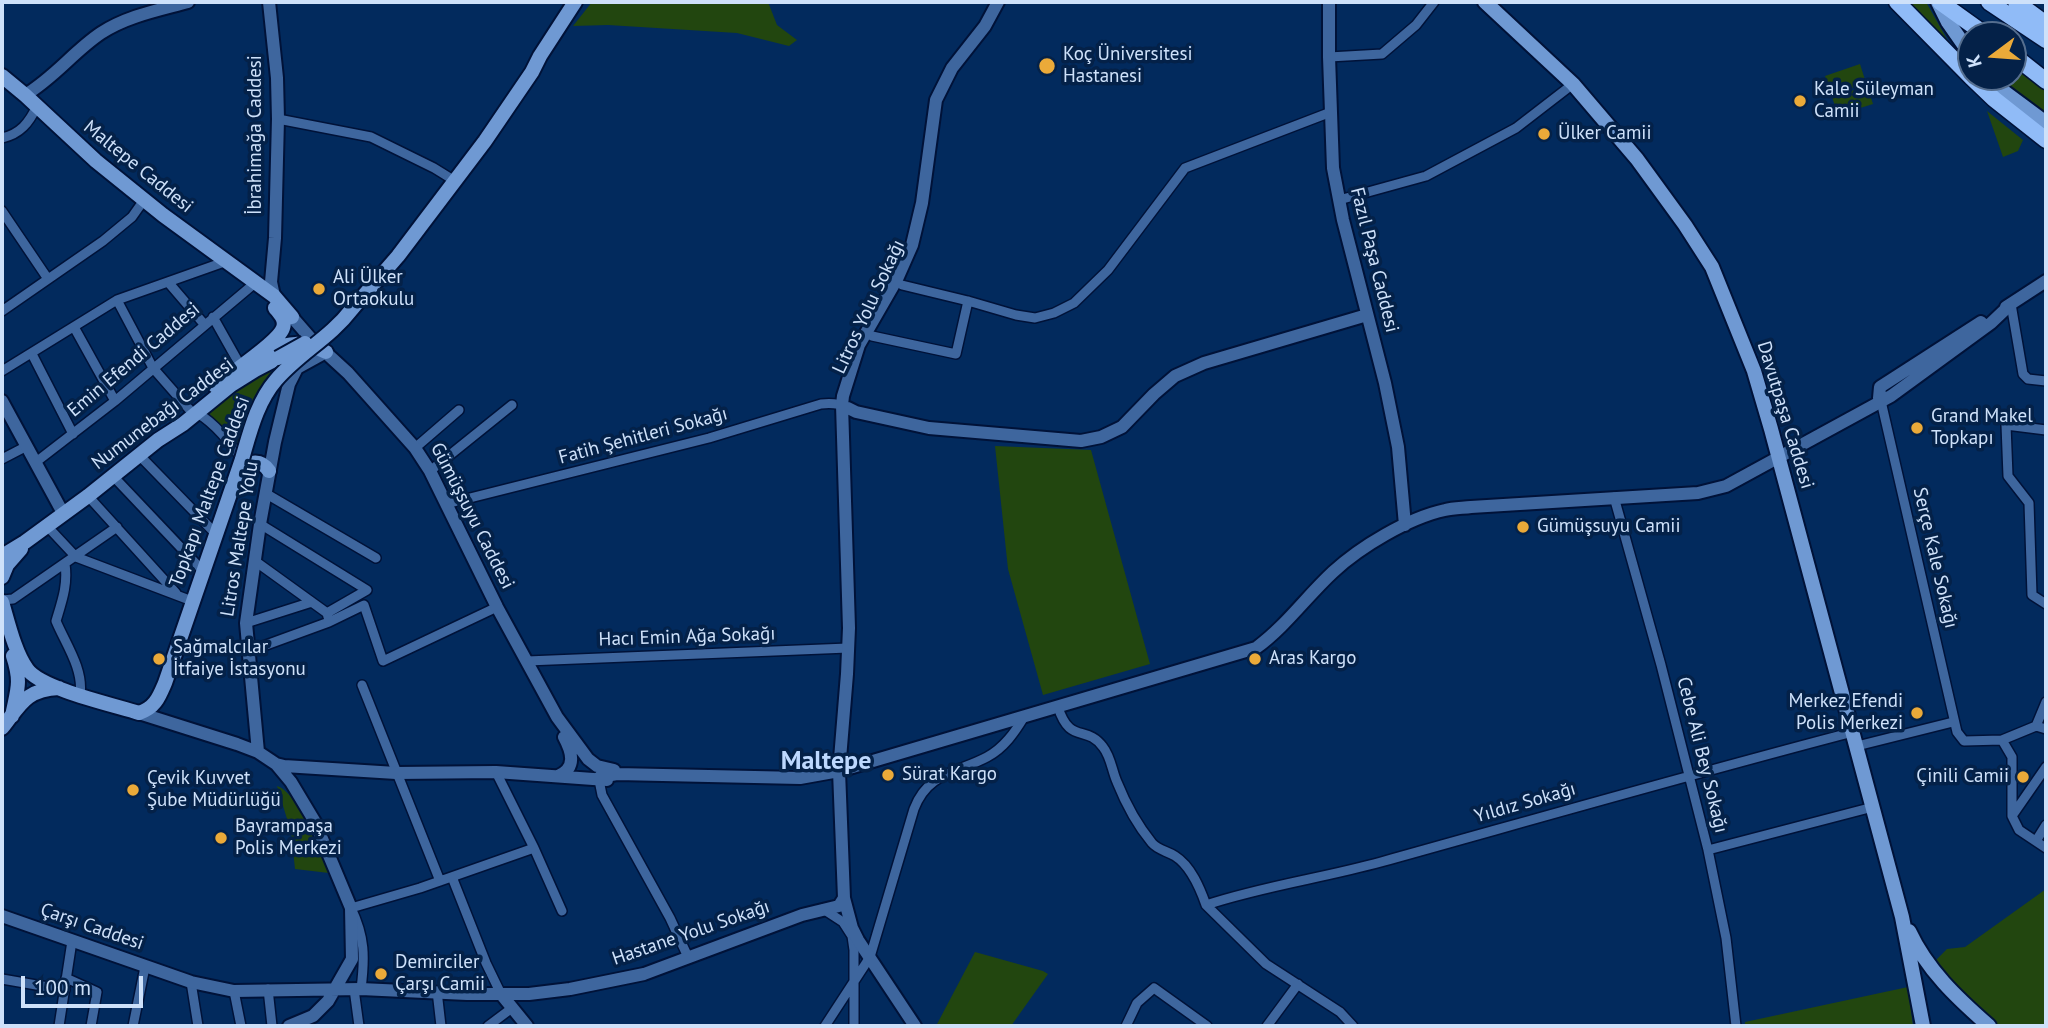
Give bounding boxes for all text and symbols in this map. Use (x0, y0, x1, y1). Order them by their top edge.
north arrow (1957, 21, 2027, 91)
place label: Koç Üniversitesi Hastanesi (1063, 44, 1193, 88)
text: K (1961, 52, 1987, 70)
street label: İbrahimağa Caddesi (245, 55, 267, 215)
marker: Koç Üniversitesi Hastanesi (1037, 56, 1057, 76)
place label: Kale Süleyman Camii (1814, 79, 1934, 123)
marker: Kale Süleyman Camii (1792, 93, 1808, 109)
street label: Maltepe Caddesi (79, 116, 197, 218)
place label: Ülker Camii (1558, 123, 1652, 145)
marker: Ülker Camii (1536, 126, 1552, 142)
street label: Fazıl Paşa Caddesi (1345, 185, 1403, 335)
street label: Litros Yolu Sokağı (828, 236, 910, 378)
place label: Ali Ülker Ortaokulu (333, 267, 414, 311)
marker: Ali Ülker Ortaokulu (311, 281, 327, 297)
street label: Emin Efendi Caddesi (63, 298, 205, 422)
street label: Davutpaşa Caddesi (1752, 338, 1818, 492)
street label: Numunebağı Caddesi (87, 353, 239, 475)
street label: Topkapı Maltepe Caddesi (165, 393, 255, 591)
street label: Fatih Şehitleri Sokağı (556, 402, 730, 470)
place label: Grand Makel Topkapı (1931, 406, 2033, 450)
marker: Grand Makel Topkapı (1909, 420, 1925, 436)
street label: Gümüşsuyu Caddesi (425, 439, 519, 593)
street label: Litros Maltepe Yolu (216, 460, 264, 618)
street label: Serçe Kale Sokağı (1908, 485, 1962, 631)
place label: Gümüşsuyu Camii (1537, 516, 1681, 538)
marker: Gümüşsuyu Camii (1515, 519, 1531, 535)
street label: Hacı Emin Ağa Sokağı (598, 623, 776, 651)
place label: Sağmalcılar İtfaiye İstasyonu (173, 637, 306, 681)
place label: Aras Kargo (1269, 648, 1356, 670)
marker: Sağmalcılar İtfaiye İstasyonu (151, 651, 167, 667)
marker: Aras Kargo (1247, 651, 1263, 667)
street label: Cebe Ali Bey Sokağı (1672, 675, 1732, 835)
place label: Merkez Efendi Polis Merkezi (1789, 691, 1903, 735)
marker: Merkez Efendi Polis Merkezi (1909, 705, 1925, 721)
district label: Maltepe (781, 746, 871, 778)
place label: Sürat Kargo (902, 764, 997, 786)
place label: Çinili Camii (1916, 766, 2009, 788)
marker: Sürat Kargo (880, 767, 896, 783)
place label: Çevik Kuvvet Şube Müdürlüğü (147, 768, 281, 812)
marker: Çinili Camii (2015, 769, 2031, 785)
street label: Yıldız Sokağı (1472, 778, 1578, 828)
marker: Çevik Kuvvet Şube Müdürlüğü (125, 782, 141, 798)
place label: Bayrampaşa Polis Merkezi (235, 816, 342, 860)
marker: Bayrampaşa Polis Merkezi (213, 830, 229, 846)
street label: Hastane Yolu Sokağı (609, 895, 773, 971)
street label: Çarşı Caddesi (37, 899, 147, 955)
place label: Demirciler Çarşı Camii (395, 952, 485, 996)
scale bar (24, 962, 147, 1006)
marker: Demirciler Çarşı Camii (373, 966, 389, 982)
text: 100 m (34, 974, 91, 1001)

